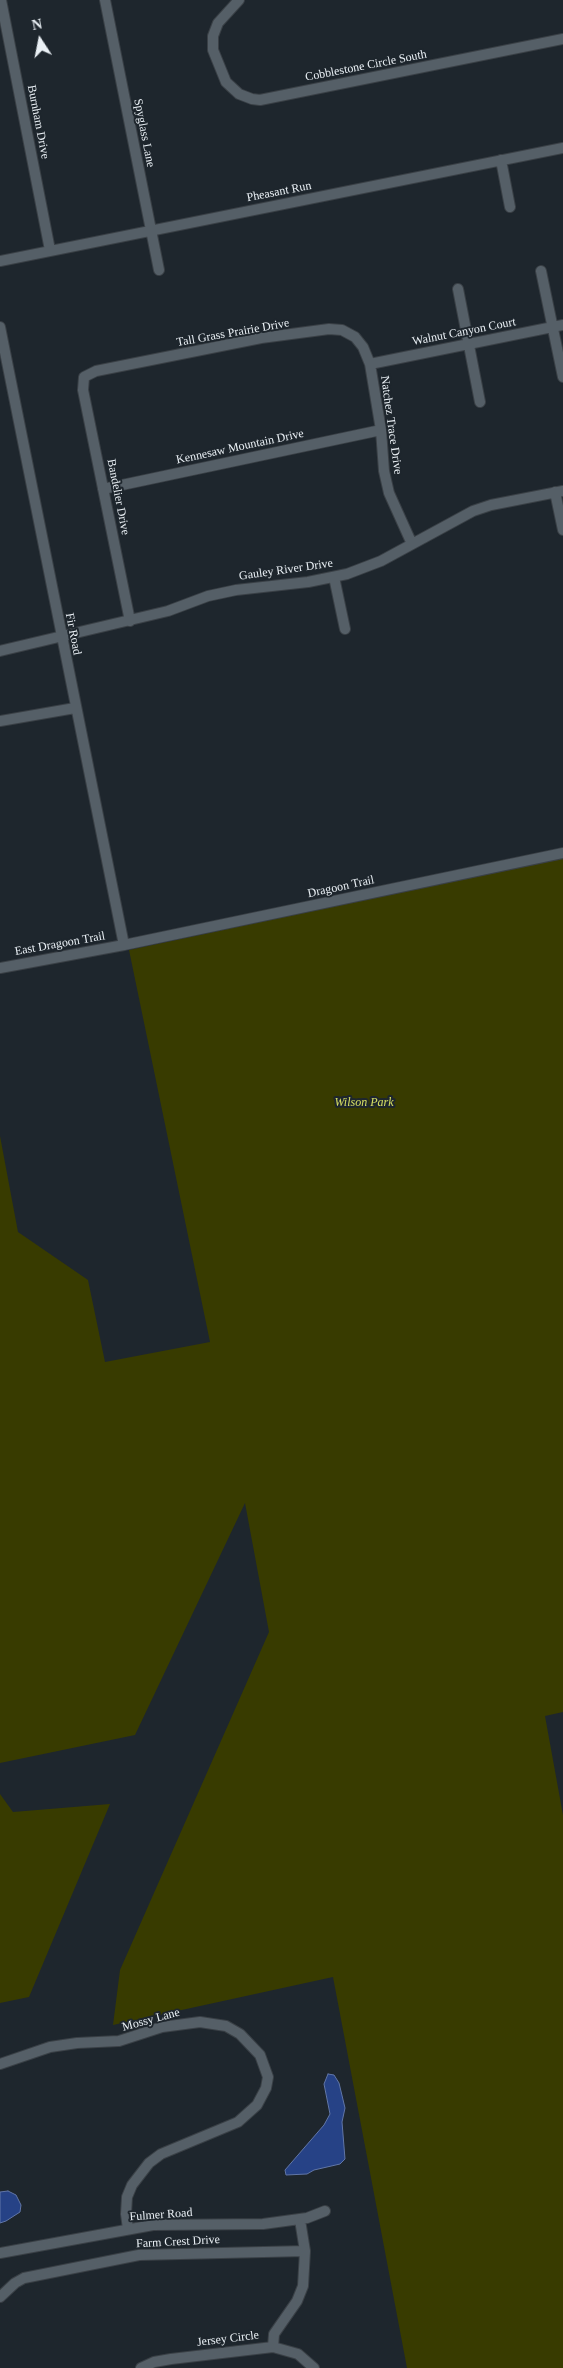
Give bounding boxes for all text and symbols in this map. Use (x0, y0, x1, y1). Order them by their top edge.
north arrow (15, 15, 65, 65)
text: N (31, 16, 43, 33)
street label: Cobblestone Circle South (304, 47, 428, 85)
street label: Burnham Drive (24, 84, 52, 160)
street label: Spyglass Lane (130, 97, 158, 169)
street label: Pheasant Run (245, 179, 313, 205)
street label: Walnut Canyon Court (411, 315, 517, 349)
street label: Tall Grass Prairie Drive (176, 316, 290, 350)
street label: Natchez Trace Drive (377, 375, 405, 475)
street label: Kennesaw Mountain Drive (175, 426, 305, 468)
street label: Bandelier Drive (104, 458, 132, 536)
street label: Gauley River Drive (238, 556, 334, 584)
street label: Fir Road (62, 612, 84, 656)
street label: Dragoon Trail (306, 873, 376, 901)
street label: East Dragoon Trail (14, 929, 106, 959)
park label: Wilson Park (335, 1096, 393, 1110)
street label: Mossy Lane (121, 2005, 181, 2035)
street label: Fulmer Road (129, 2206, 193, 2224)
street label: Farm Crest Drive (136, 2233, 220, 2251)
street label: Jersey Circle (196, 2328, 260, 2350)

